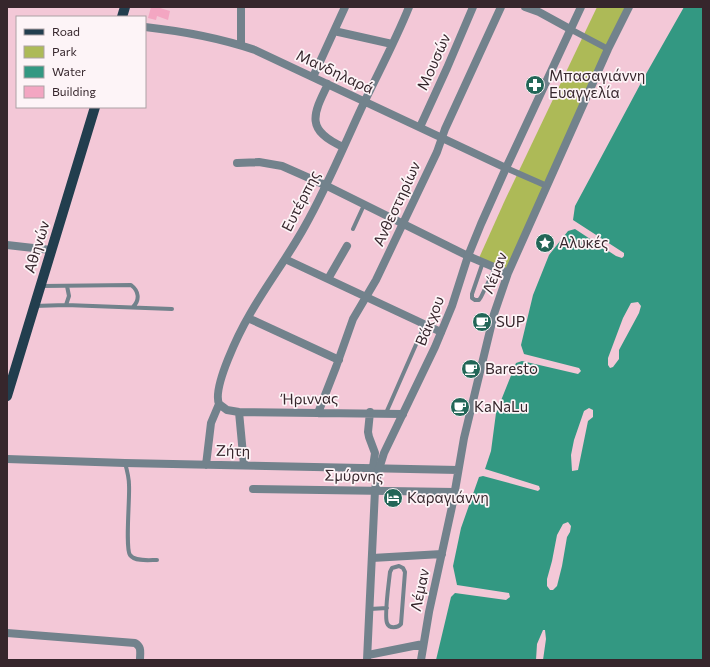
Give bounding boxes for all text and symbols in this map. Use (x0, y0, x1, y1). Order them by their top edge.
legend (16, 16, 146, 108)
text: Road (52, 24, 80, 38)
street label: Μουσών (413, 30, 454, 93)
text: Park (52, 44, 78, 58)
street label: Μανδηλαρά (294, 45, 377, 97)
text: Water (52, 64, 86, 78)
place label: Μπασαγιάννη Ευαγγελία (549, 66, 645, 101)
pharmacy icon: Μπασαγιάννη Ευαγγελία (524, 74, 546, 96)
text: Building (52, 84, 96, 98)
street label: Ανθεστηρίων (369, 158, 424, 249)
street label: Ευτέρπης (277, 167, 323, 234)
street label: Αθηνών (20, 218, 53, 275)
place icon: Αλυκές (534, 232, 556, 254)
place label: Αλυκές (559, 233, 609, 251)
street label: Λέμαν (478, 249, 510, 296)
street label: Βάκχου (411, 293, 447, 348)
cafe icon: SUP (471, 311, 493, 333)
place label: SUP (496, 312, 525, 330)
cafe icon: Baresto (460, 358, 482, 380)
place label: Baresto (485, 359, 538, 377)
street label: Ήριννας (279, 389, 338, 408)
cafe icon: KaNaLu (449, 396, 471, 418)
place label: KaNaLu (474, 397, 528, 415)
street label: Ζήτη (216, 441, 250, 459)
street label: Σμύρνης (324, 465, 384, 485)
hotel icon: Καραγιάννη (382, 487, 404, 509)
place label: Καραγιάννη (407, 488, 489, 506)
street label: Λέμαν (406, 566, 432, 613)

